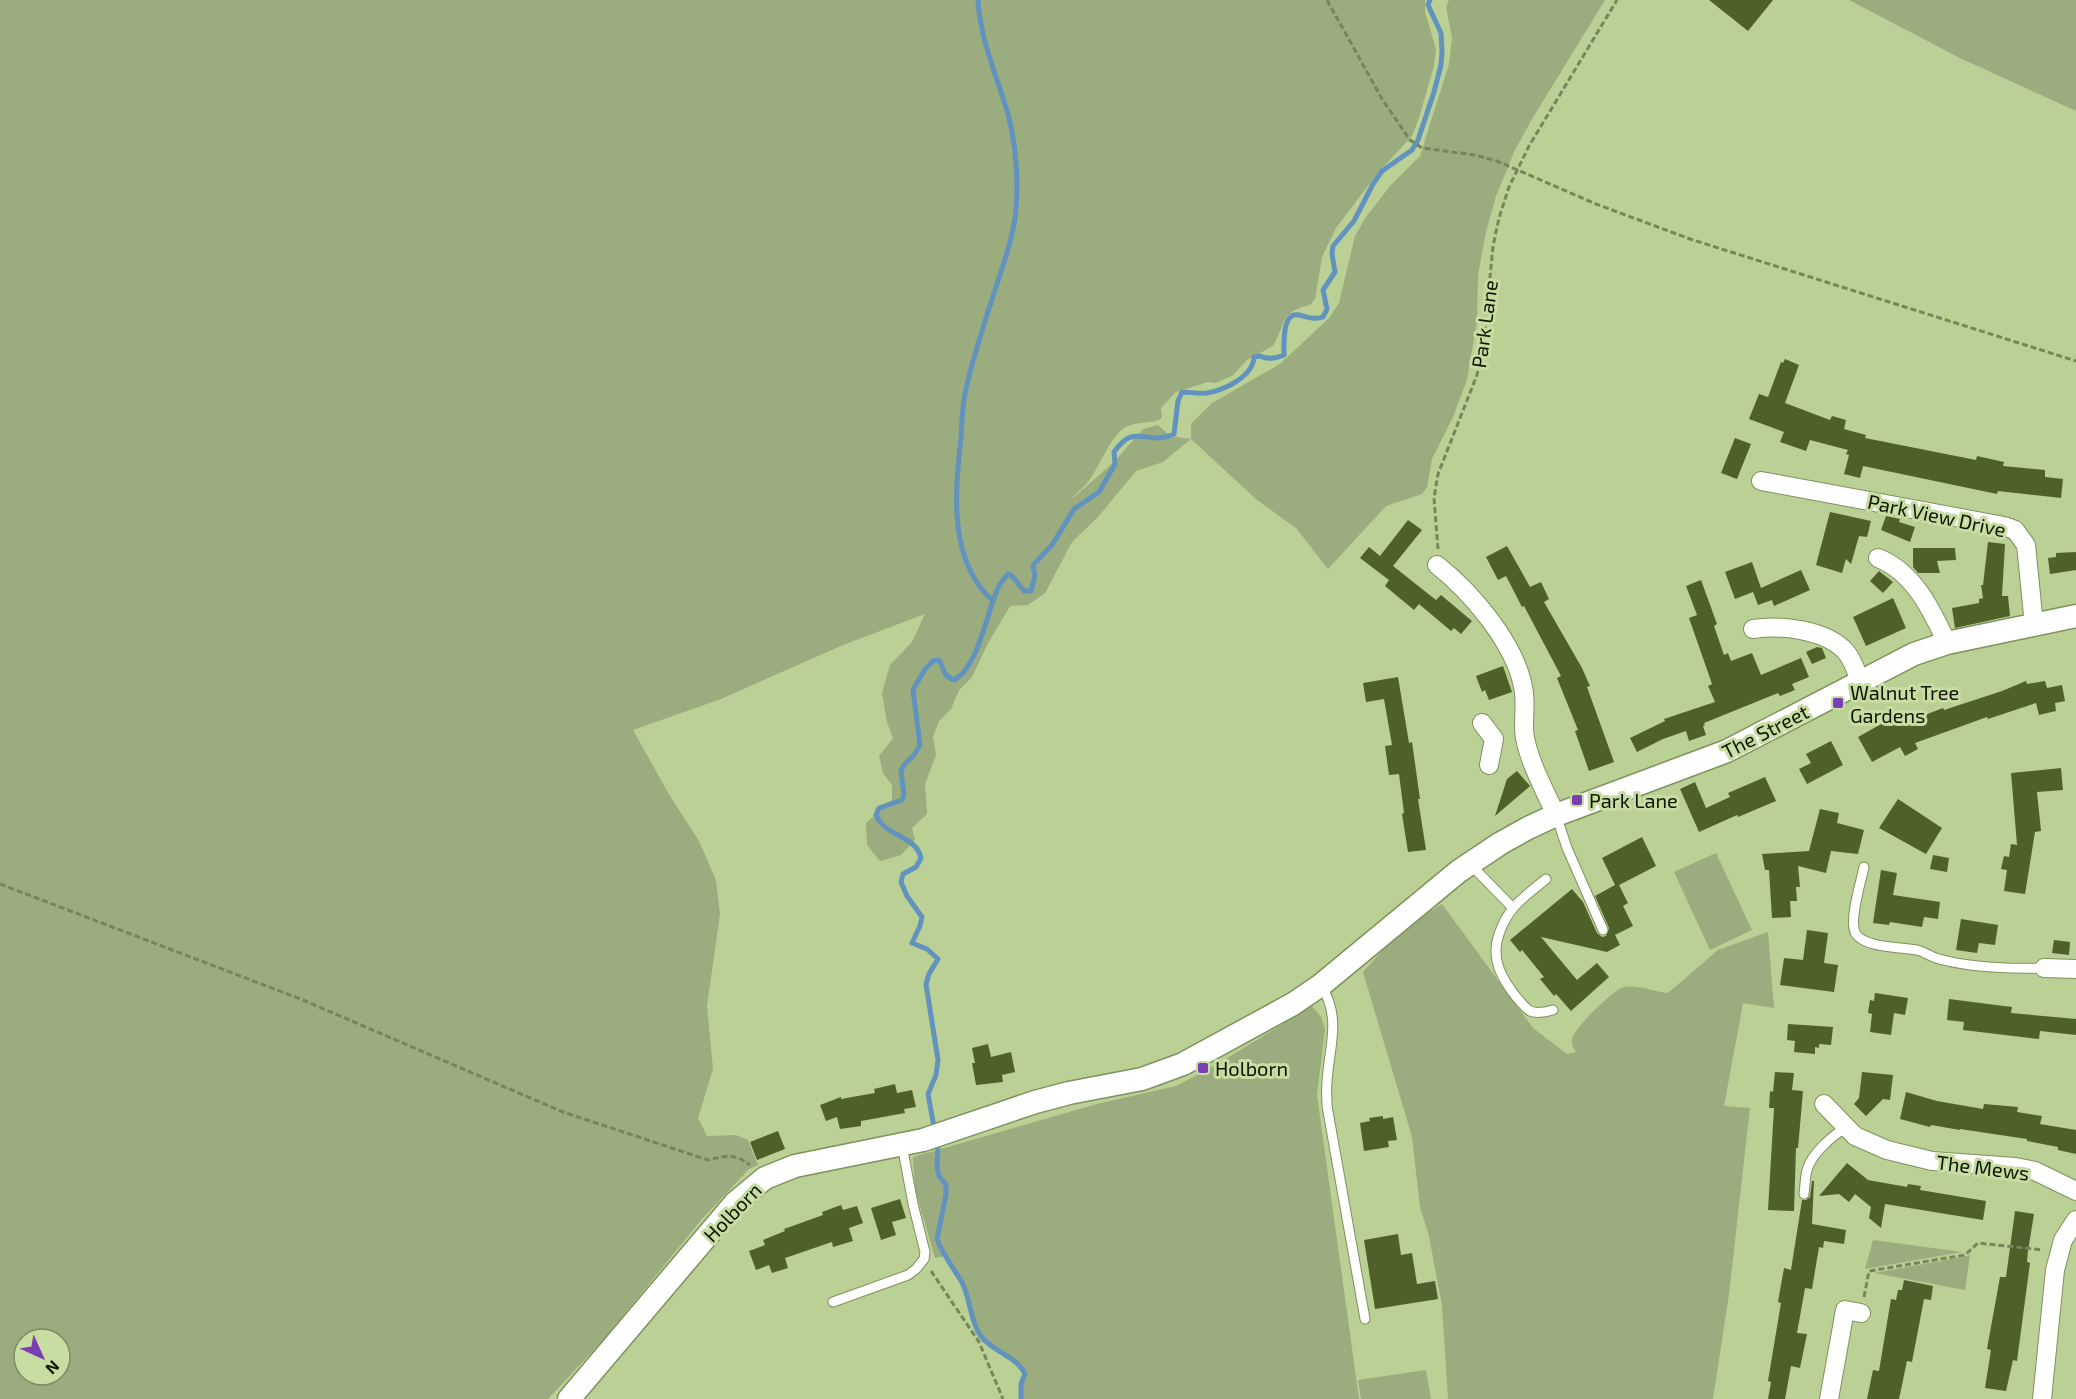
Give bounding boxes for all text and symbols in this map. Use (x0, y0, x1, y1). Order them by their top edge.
street label: Park Lane (1466, 278, 1502, 370)
street label: Park View Drive (1866, 489, 2008, 541)
place label: Walnut Tree Gardens (1850, 680, 1959, 727)
marker: Walnut Tree Gardens (1831, 696, 1845, 710)
street label: The Street (1718, 699, 1813, 763)
place label: Park Lane (1589, 788, 1678, 812)
marker: Park Lane (1570, 793, 1584, 807)
place label: Holborn (1215, 1056, 1288, 1080)
marker: Holborn (1196, 1061, 1210, 1075)
street label: The Mews (1935, 1149, 2031, 1185)
street label: Holborn (698, 1177, 766, 1247)
north arrow (12, 1327, 72, 1387)
text: N (42, 1357, 64, 1379)

